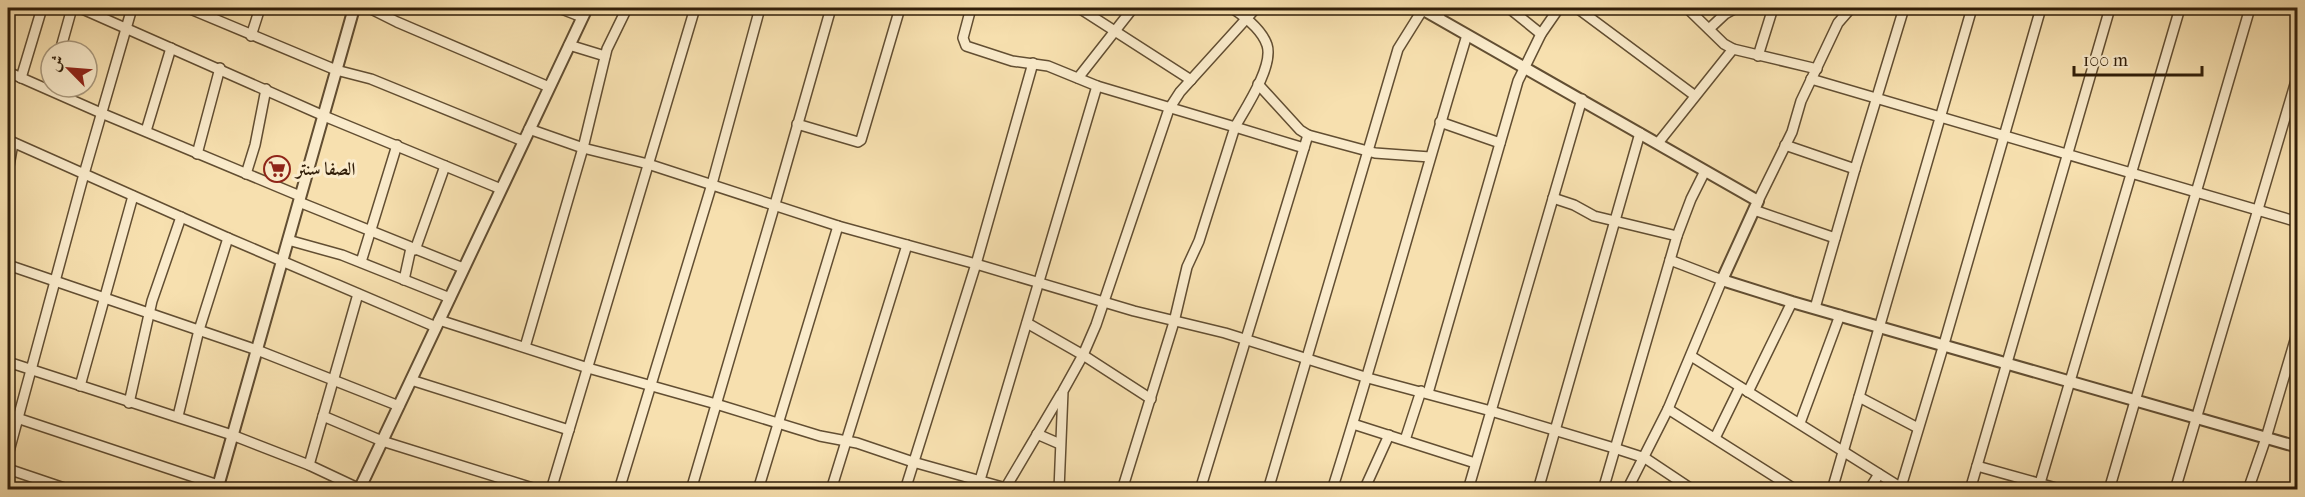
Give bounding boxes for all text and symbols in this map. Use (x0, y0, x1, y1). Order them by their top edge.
north arrow (39, 39, 99, 99)
scale bar (2074, 39, 2202, 77)
text: 100 m (2083, 50, 2128, 71)
text: ش (44, 52, 68, 74)
supermarket icon: الصفا سنتر (262, 154, 292, 184)
place label: الصفا سنتر (294, 159, 355, 180)

